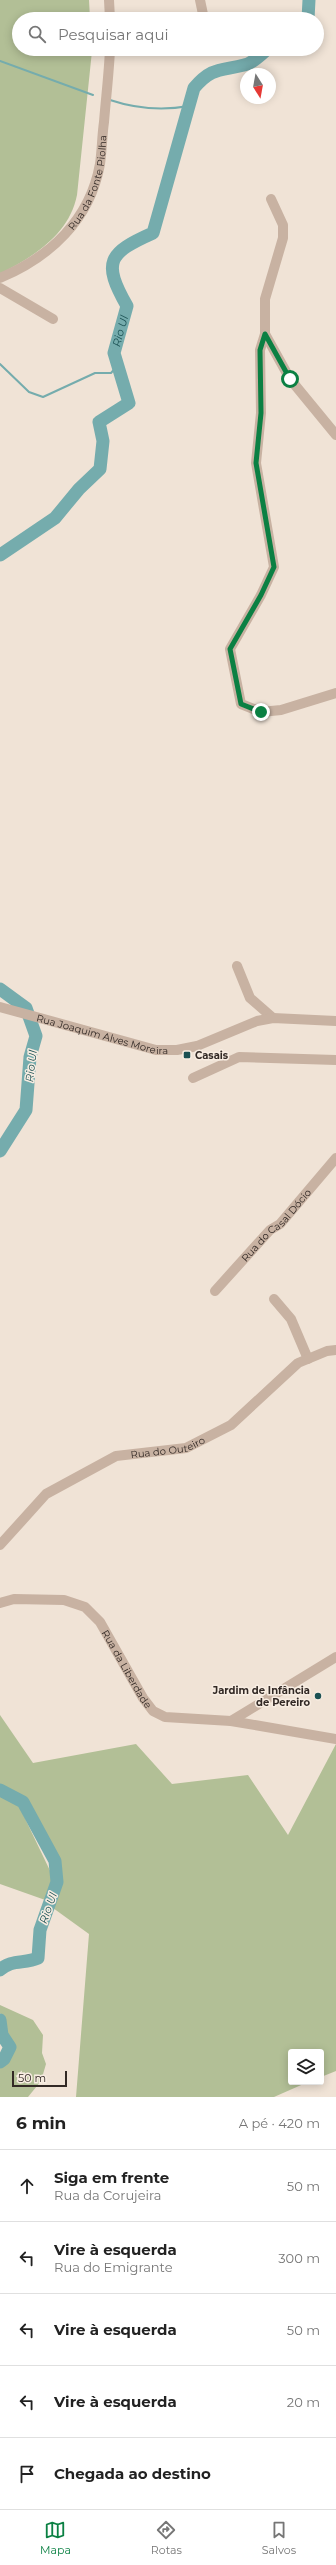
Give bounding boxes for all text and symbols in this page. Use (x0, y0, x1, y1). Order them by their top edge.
search box (12, 12, 324, 56)
icon: search (26, 23, 48, 45)
text: Pesquisar aqui (58, 25, 169, 44)
north arrow (240, 68, 276, 104)
street label: Rua da Fonte Piolha (65, 134, 109, 233)
water label: Rio Ul (109, 314, 131, 348)
route start (281, 370, 299, 388)
route end (252, 703, 270, 721)
street label: Rua Joaquim Alves Moreira (35, 1011, 168, 1057)
water label: Rio Ul (22, 1049, 40, 1083)
place label: Casais (195, 1049, 229, 1062)
marker: Casais (182, 1050, 192, 1060)
street label: Rua do Casal Dócio (238, 1186, 314, 1264)
street label: Rua do Outeiro (130, 1433, 207, 1461)
street label: Rua da Liberdade (99, 1627, 155, 1711)
place label: Jardim de Infância de Pereiro (212, 1684, 310, 1709)
marker: Jardim de Infância de Pereiro (313, 1691, 323, 1701)
water label: Rio Ul (36, 1890, 60, 1925)
map controls (288, 2049, 324, 2085)
button: layers (288, 2049, 324, 2085)
scale bar (12, 2069, 67, 2088)
text: 50 m (18, 2071, 46, 2085)
text: 6 min (16, 2113, 66, 2133)
text: A pé · 420 m (239, 2115, 320, 2131)
text: Siga em frente (54, 2168, 169, 2187)
icon: ahead (16, 2175, 38, 2197)
text: 50 m (287, 2178, 320, 2194)
text: Rua da Corujeira (54, 2187, 161, 2203)
text: Vire à esquerda (54, 2240, 177, 2259)
icon: left (16, 2247, 38, 2269)
text: 300 m (278, 2250, 320, 2266)
text: Rua do Emigrante (54, 2259, 173, 2275)
icon: left (16, 2319, 38, 2341)
text: Vire à esquerda (54, 2320, 177, 2339)
text: 50 m (287, 2322, 320, 2338)
icon: left (16, 2391, 38, 2413)
text: Vire à esquerda (54, 2392, 177, 2411)
text: 20 m (287, 2394, 320, 2410)
icon: arrive (16, 2463, 38, 2485)
text: Chegada ao destino (54, 2464, 211, 2483)
tab: Mapa (40, 2519, 71, 2557)
tab: Rotas (151, 2519, 182, 2557)
tab: Salvos (262, 2519, 296, 2557)

